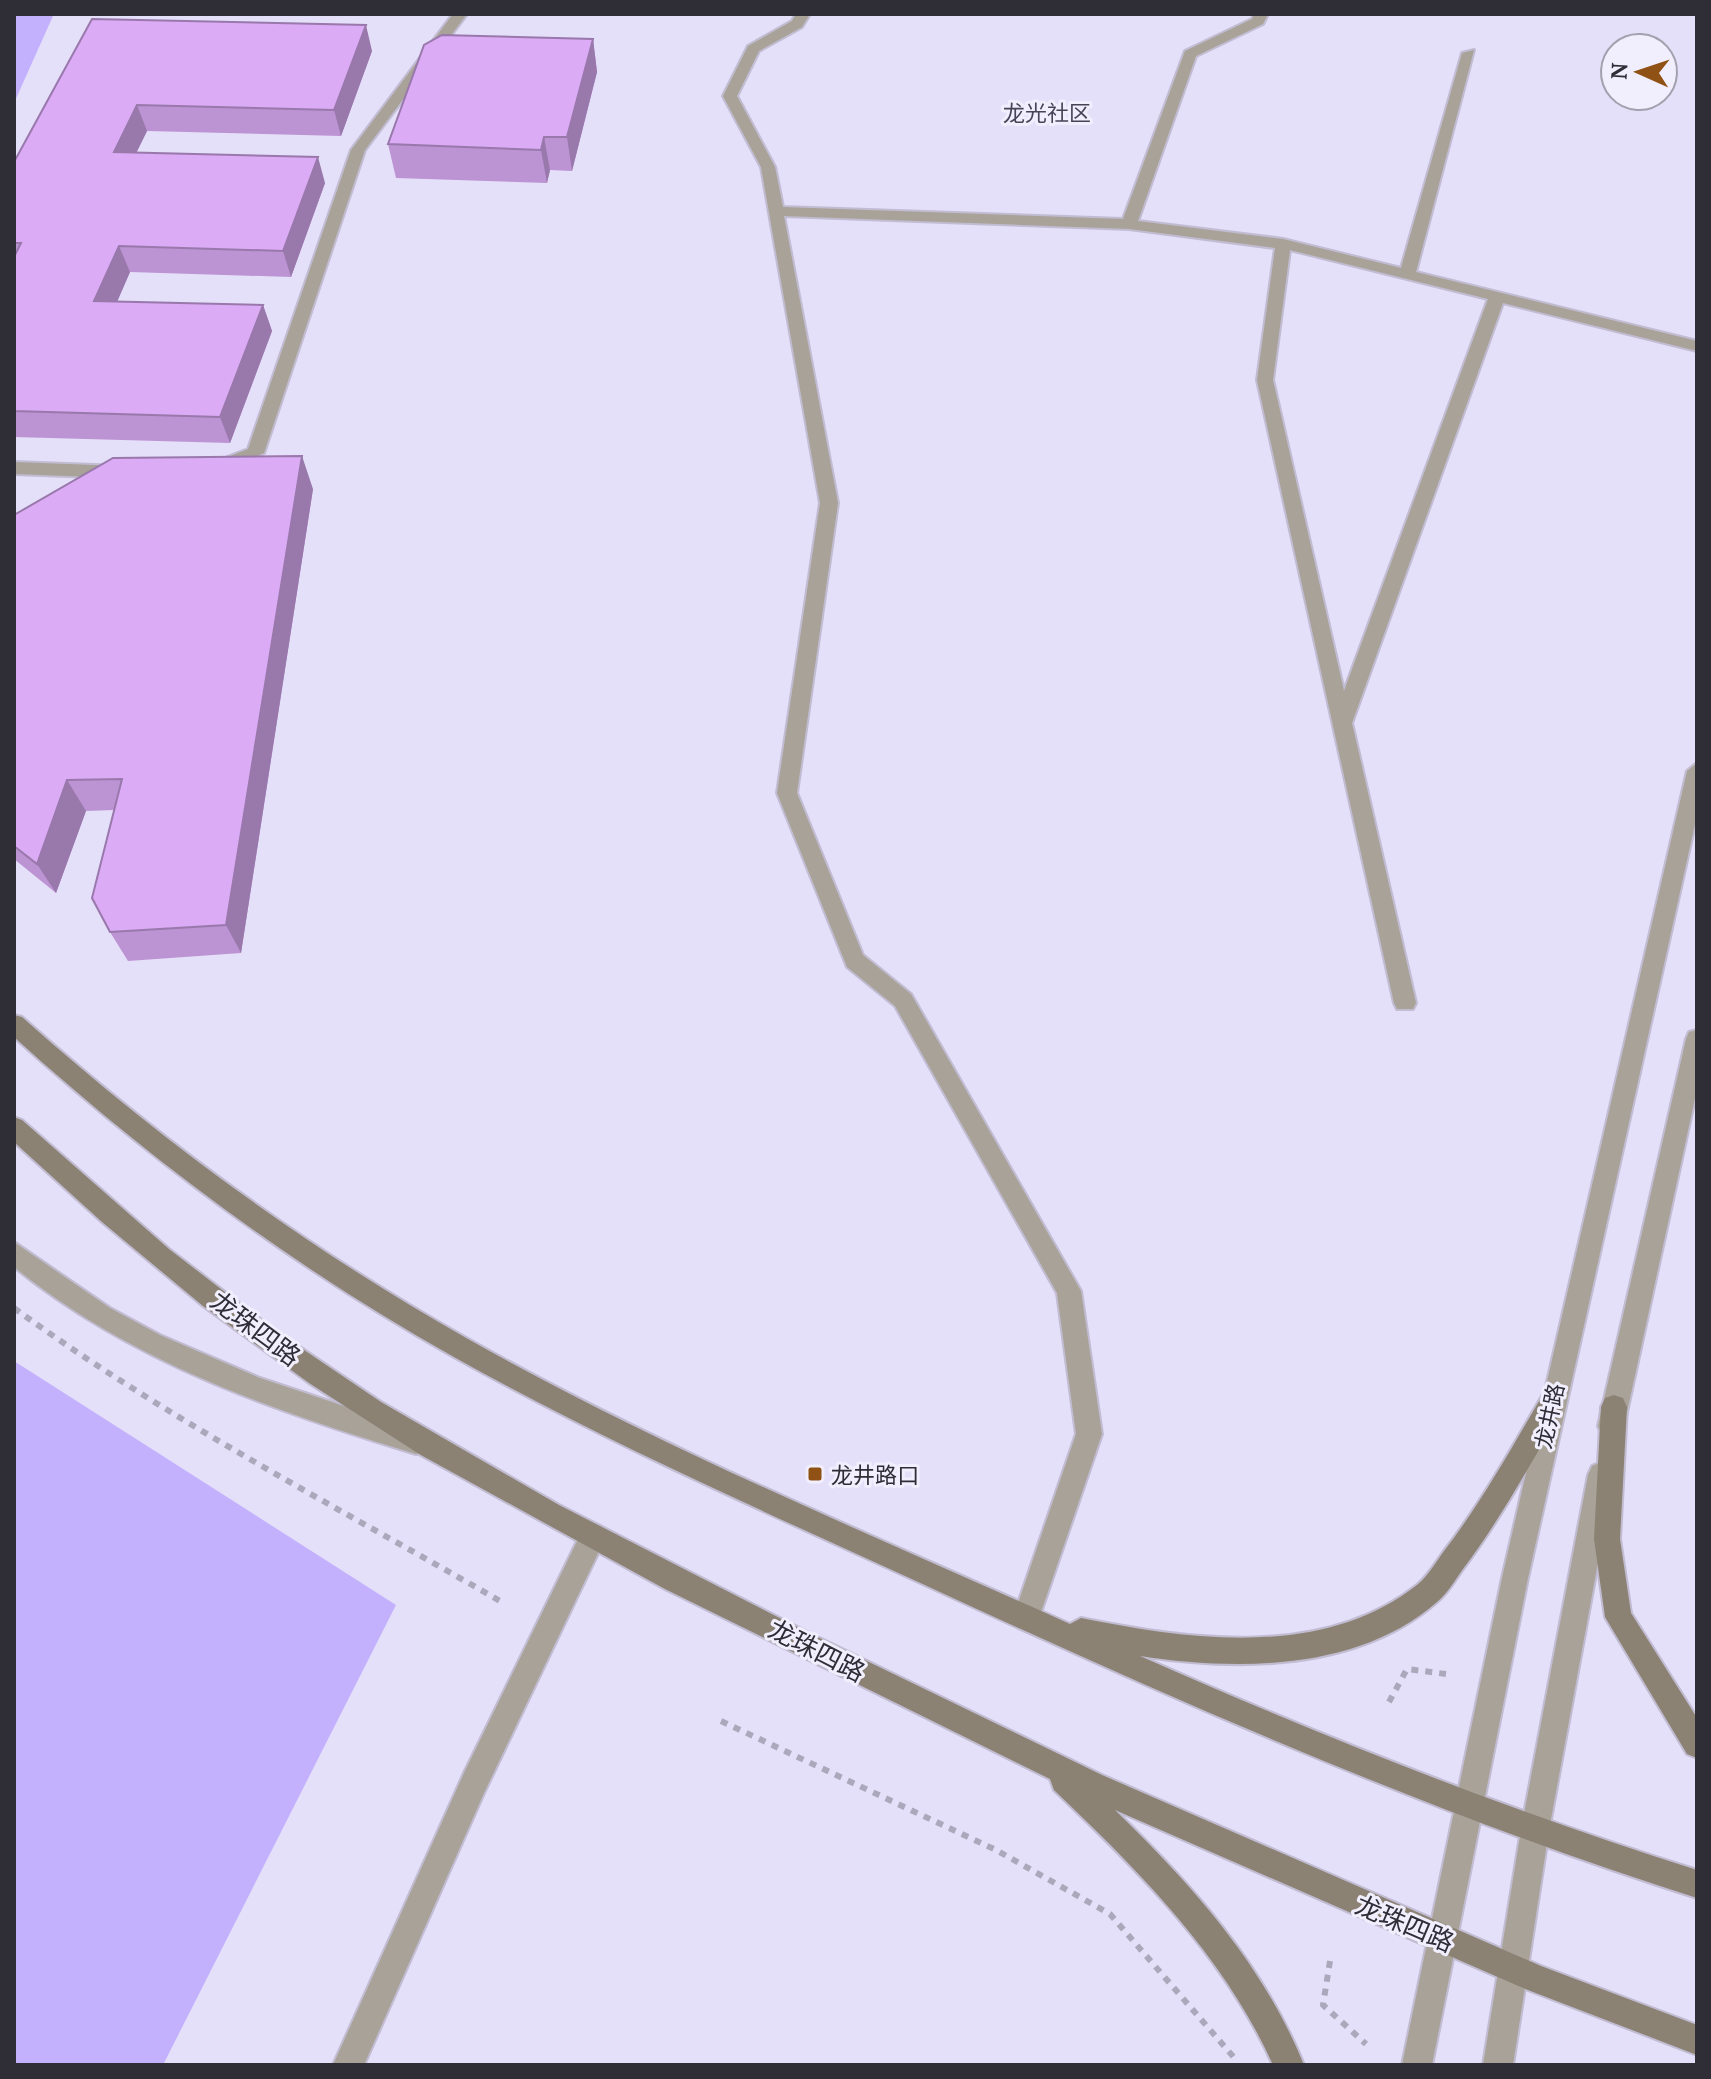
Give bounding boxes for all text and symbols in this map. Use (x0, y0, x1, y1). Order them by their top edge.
north arrow (1599, 32, 1679, 112)
text: N (1604, 62, 1633, 80)
district label: 龙光社区 (1003, 98, 1091, 127)
street label: 龙珠四路 (204, 1283, 308, 1373)
street label: 龙井路 (1528, 1381, 1570, 1451)
place label: 龙井路口 (831, 1460, 919, 1489)
marker: 龙井路口 (806, 1465, 824, 1483)
street label: 龙珠四路 (763, 1611, 871, 1689)
street label: 龙珠四路 (1350, 1887, 1460, 1959)

